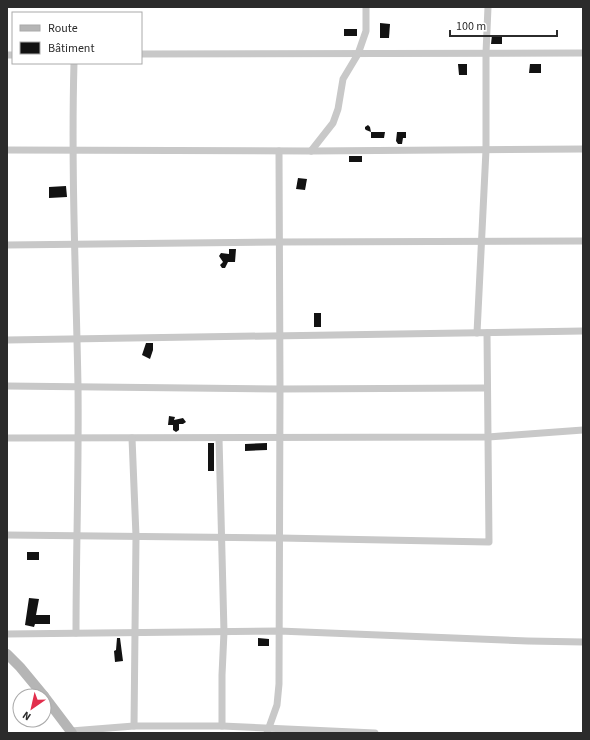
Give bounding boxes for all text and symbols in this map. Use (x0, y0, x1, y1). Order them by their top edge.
legend (12, 12, 142, 64)
scale bar (450, 12, 557, 38)
text: 100 m (456, 18, 486, 35)
text: Route (48, 20, 78, 37)
text: Bâtiment (48, 40, 94, 57)
north arrow (12, 688, 52, 728)
text: N (19, 708, 34, 724)

